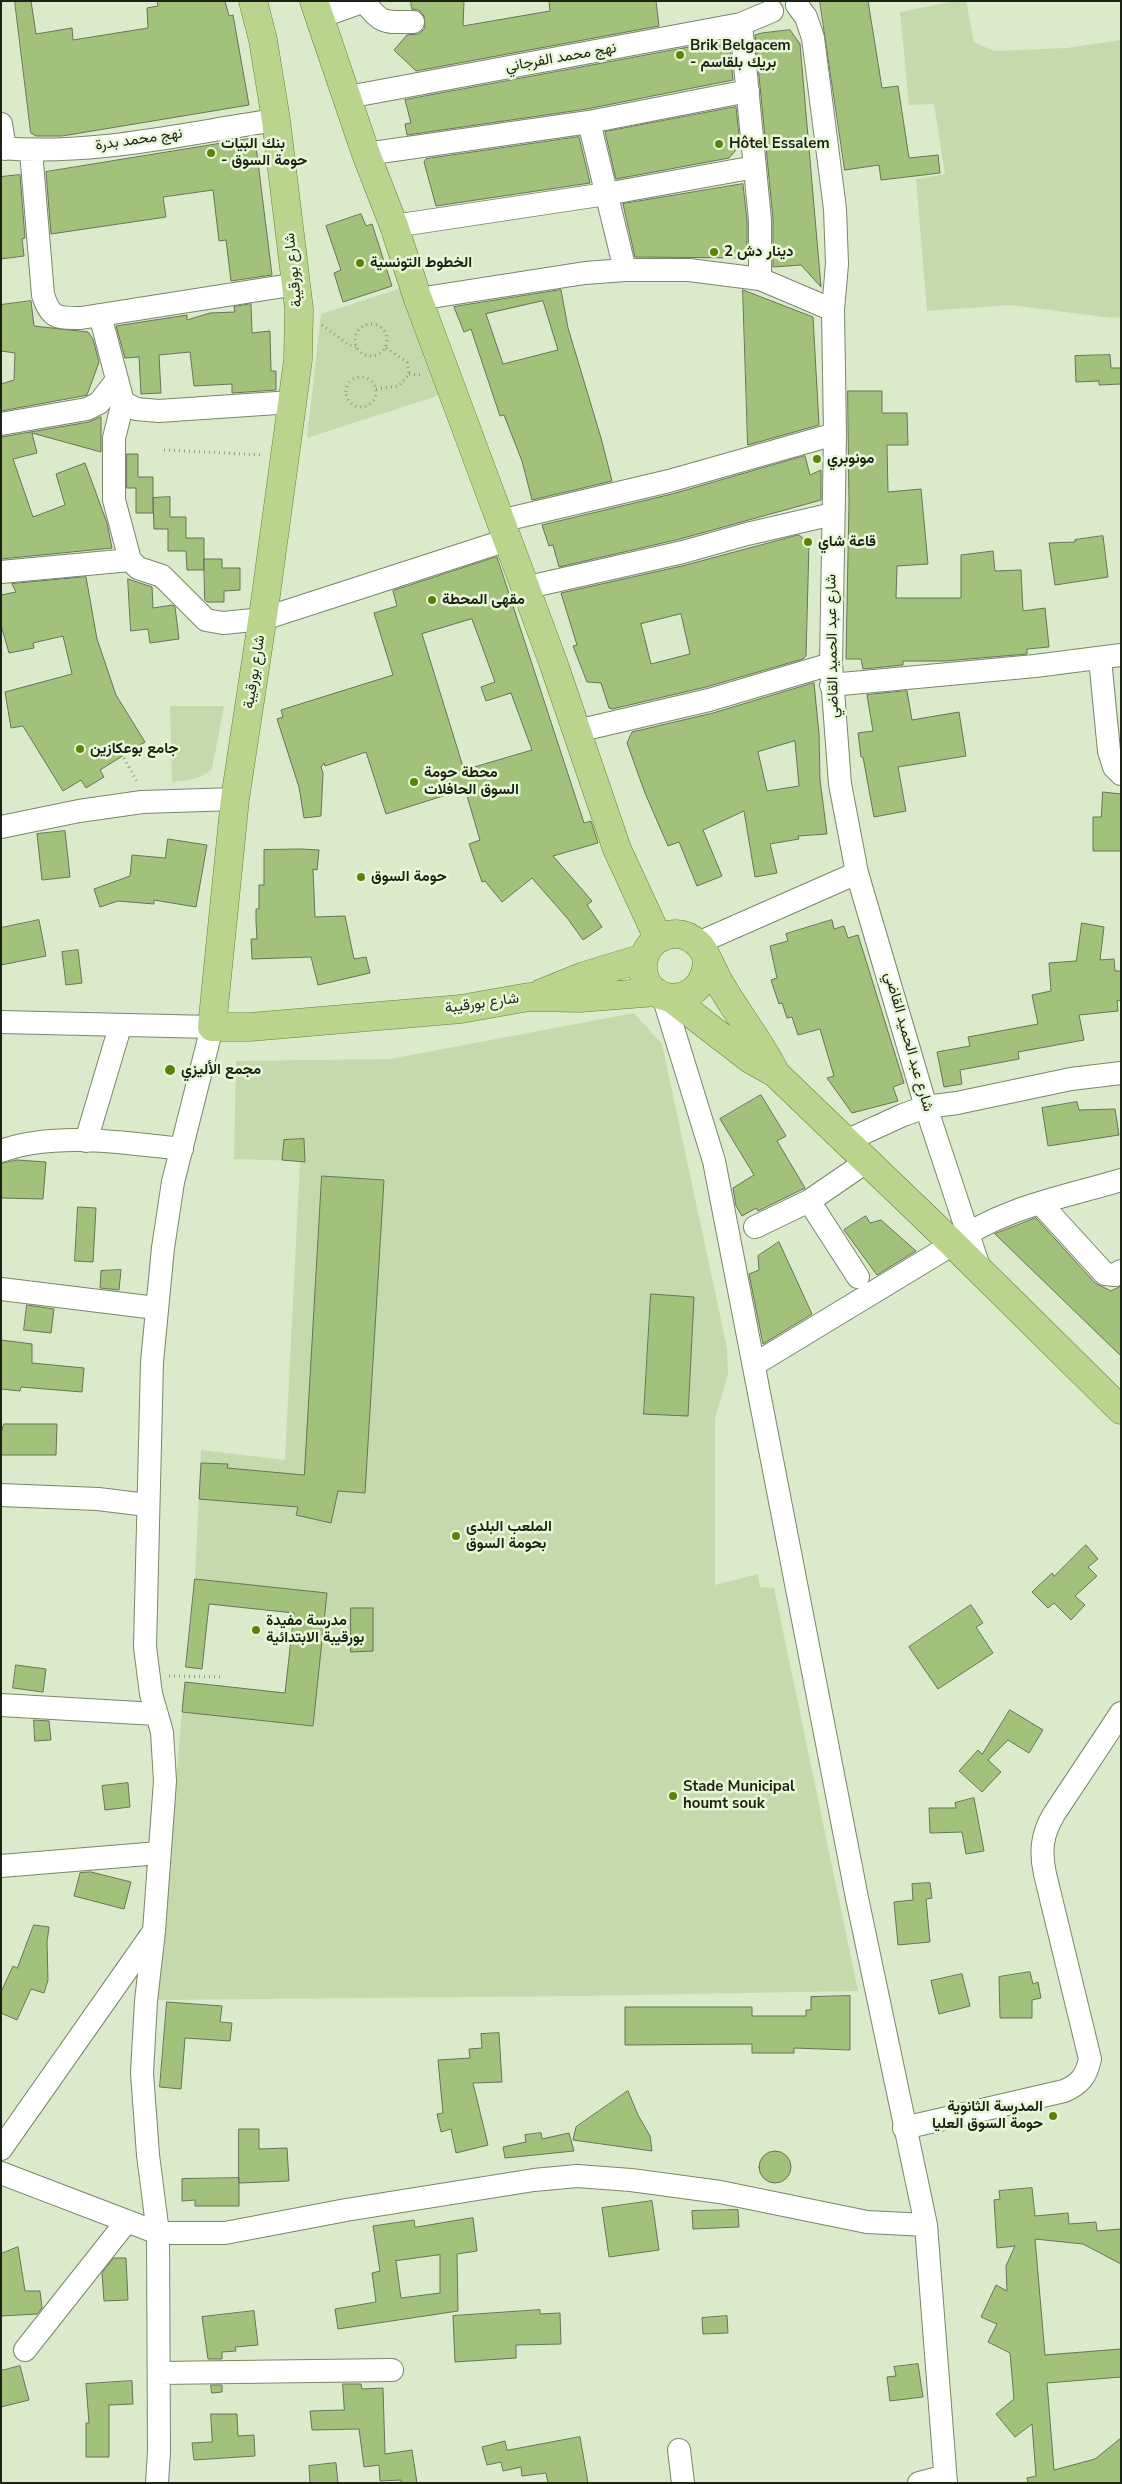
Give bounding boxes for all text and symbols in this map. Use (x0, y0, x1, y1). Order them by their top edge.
place label: Brik Belgacem - بريك بلقاسم (690, 37, 791, 72)
street label: نهج محمد الفرجاني (504, 39, 618, 77)
marker: Brik Belgacem - بريك بلقاسم (674, 49, 686, 61)
street label: نهج محمد بدرة (94, 125, 184, 155)
place label: بنك البيات - حومة السوق (221, 135, 307, 170)
place label: Hôtel Essalem (729, 135, 830, 153)
marker: Hôtel Essalem (713, 138, 725, 150)
marker: بنك البيات - حومة السوق (205, 147, 217, 159)
street label: شارع بورقيبة (281, 232, 307, 308)
place label: 2 دينار دش (724, 243, 794, 261)
marker: 2 دينار دش (708, 246, 720, 258)
place label: الخطوط التونسية (370, 254, 472, 272)
marker: الخطوط التونسية (354, 257, 366, 269)
place label: مونوبري (827, 450, 874, 468)
marker: مونوبري (811, 453, 823, 465)
place label: قاعة شاي (818, 533, 876, 551)
marker: قاعة شاي (802, 536, 814, 548)
street label: شارع عبد الحميد القاضي (823, 574, 843, 718)
place label: مقهى المحطة (442, 591, 525, 609)
marker: مقهى المحطة (426, 594, 438, 606)
street label: شارع بورقيبة (240, 634, 270, 710)
place label: جامع بوعكازين (90, 740, 179, 758)
marker: جامع بوعكازين (74, 743, 86, 755)
place label: محطة حومة السوق الحافلات (424, 764, 519, 799)
marker: محطة حومة السوق الحافلات (408, 776, 420, 788)
place label: حومة السوق (371, 868, 447, 886)
marker: حومة السوق (355, 871, 367, 883)
street label: شارع عبد الحميد القاضي (879, 970, 937, 1114)
street label: شارع بورقيبة (444, 990, 520, 1018)
place label: مجمع الأليزي (181, 1061, 261, 1079)
marker: مجمع الأليزي (163, 1063, 177, 1077)
place label: الملعب البلدي بحومة السوق (466, 1518, 552, 1553)
marker: الملعب البلدي بحومة السوق (450, 1530, 462, 1542)
place label: مدرسة مفيدة بورقيبة الابتدائية (266, 1612, 364, 1647)
marker: مدرسة مفيدة بورقيبة الابتدائية (250, 1624, 262, 1636)
place label: Stade Municipal houmt souk (683, 1778, 795, 1813)
marker: Stade Municipal houmt souk (667, 1790, 679, 1802)
place label: المدرسة الثانوية حومة السوق العليا (932, 2098, 1043, 2133)
marker: المدرسة الثانوية حومة السوق العليا (1047, 2110, 1059, 2122)

